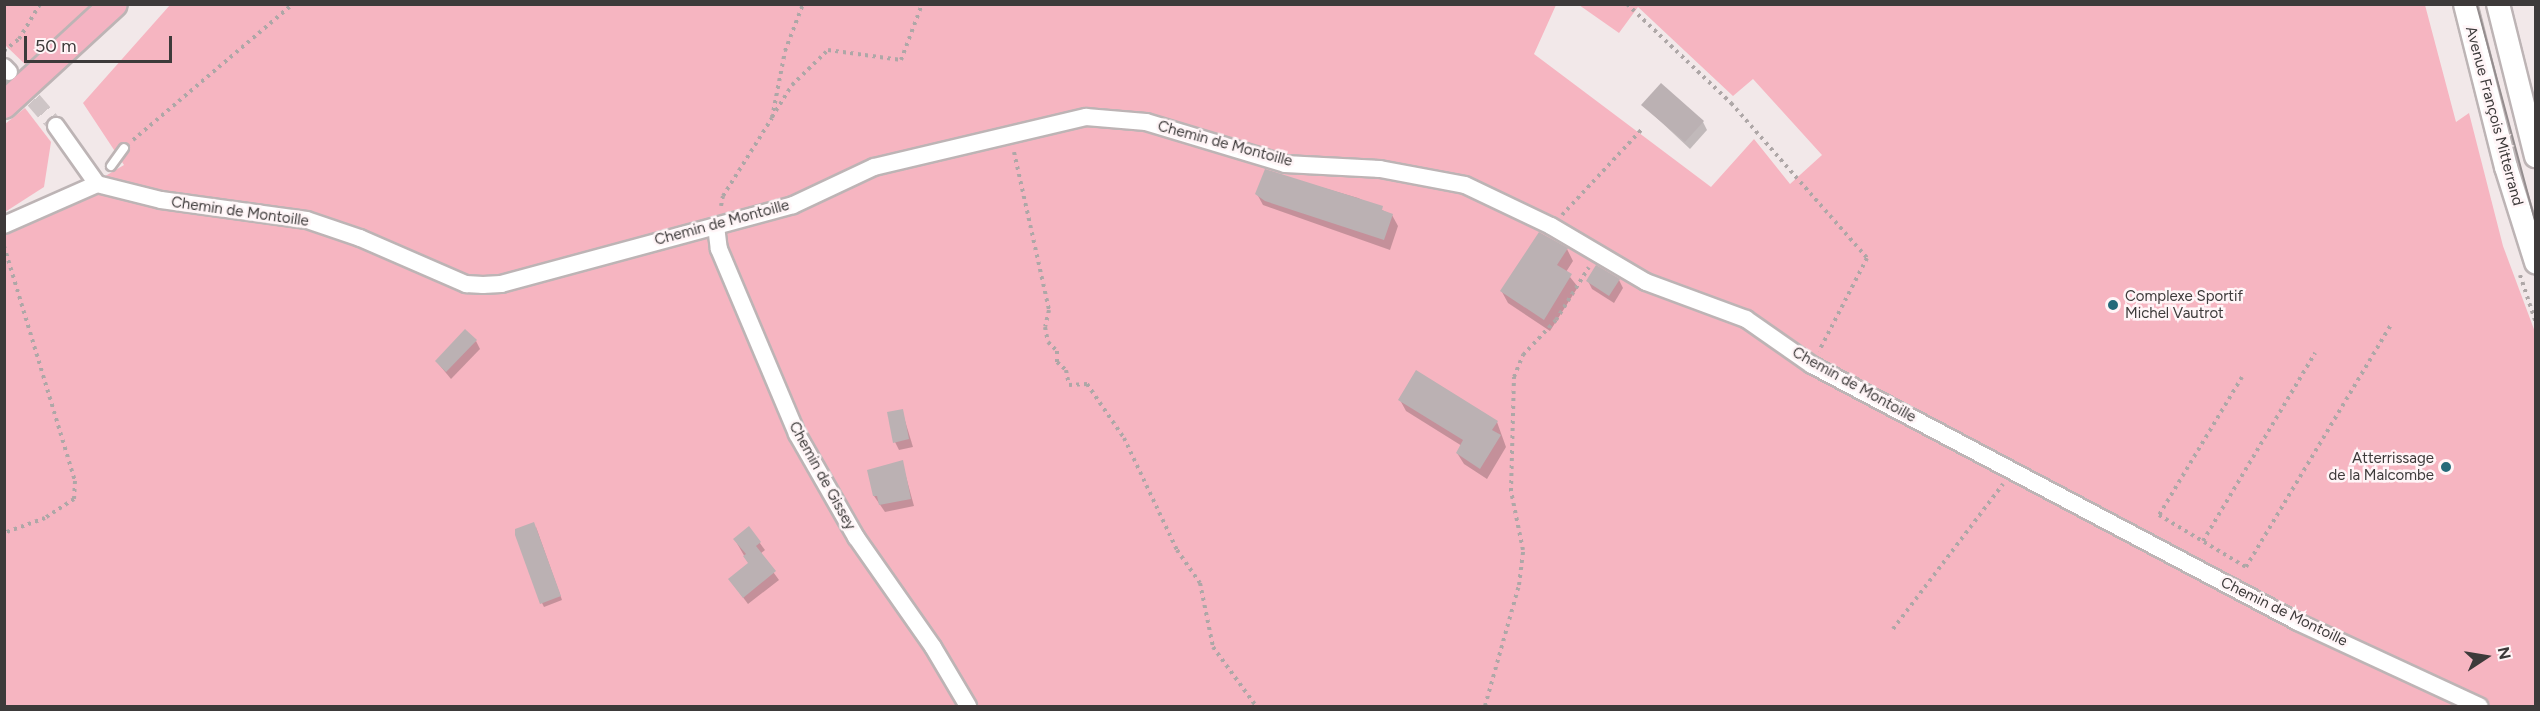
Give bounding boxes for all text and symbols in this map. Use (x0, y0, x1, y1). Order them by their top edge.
scale bar (27, 24, 176, 62)
street label: Avenue François Mitterrand (2461, 24, 2527, 208)
text: 50 m (35, 35, 77, 57)
street label: Chemin de Montoille (1156, 117, 1294, 171)
street label: Chemin de Montoille (170, 193, 310, 231)
street label: Chemin de Montoille (653, 196, 791, 250)
place label: Complexe Sportif Michel Vautrot (2125, 287, 2243, 322)
marker: Complexe Sportif Michel Vautrot (2106, 298, 2120, 312)
street label: Chemin de Montoille (1789, 343, 1919, 427)
street label: Chemin de Gissey (785, 419, 859, 533)
place label: Atterrissage de la Malcombe (2328, 449, 2434, 484)
marker: Atterrissage de la Malcombe (2439, 460, 2453, 474)
street label: Chemin de Montoille (2218, 574, 2350, 650)
north arrow (2456, 627, 2516, 687)
text: N (2494, 645, 2515, 661)

